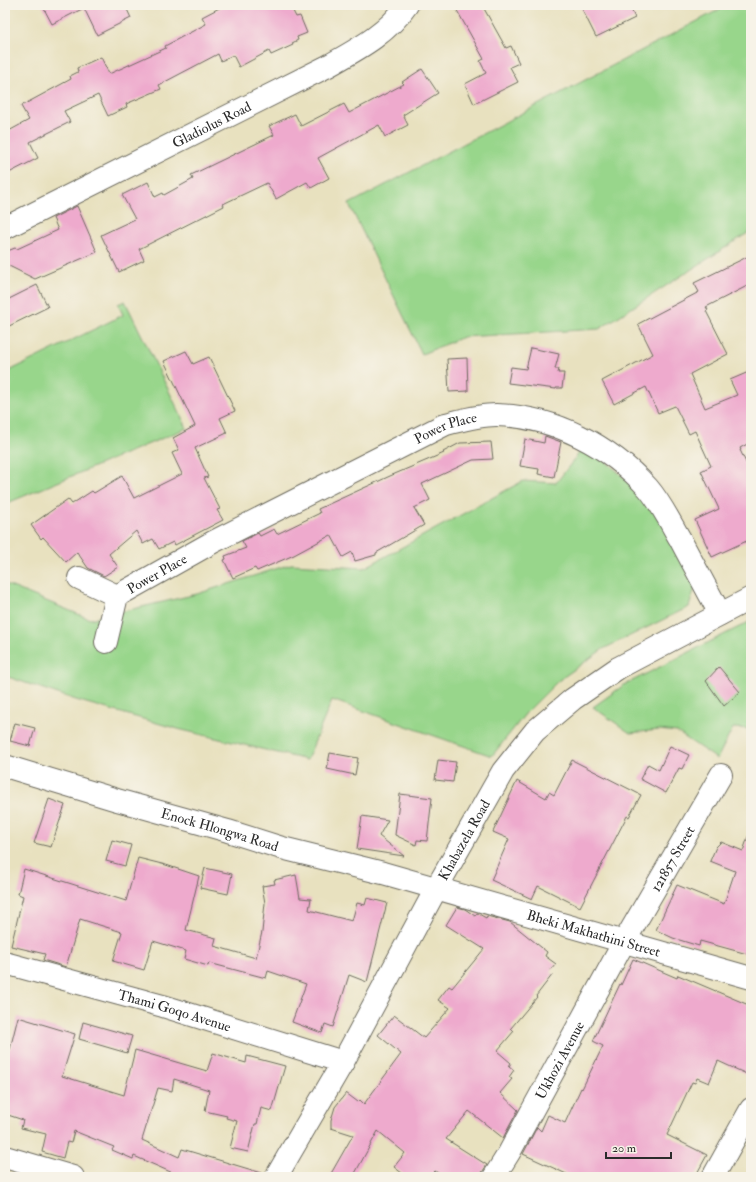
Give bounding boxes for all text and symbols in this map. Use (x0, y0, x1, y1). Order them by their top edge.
street label: Gladiolus Road (169, 97, 254, 151)
street label: Power Place (411, 408, 478, 447)
street label: Power Place (124, 550, 190, 597)
street label: Khabazela Road (434, 797, 494, 883)
street label: Enock Hlongwa Road (159, 804, 281, 855)
street label: 121857 Street (647, 822, 698, 894)
street label: Bheki Makhathini Street (525, 906, 663, 960)
street label: Thami Goqo Avenue (116, 986, 233, 1035)
street label: Ukhozi Avenue (531, 1018, 588, 1102)
scale bar (606, 1134, 671, 1160)
text: 20 m (612, 1141, 637, 1156)

